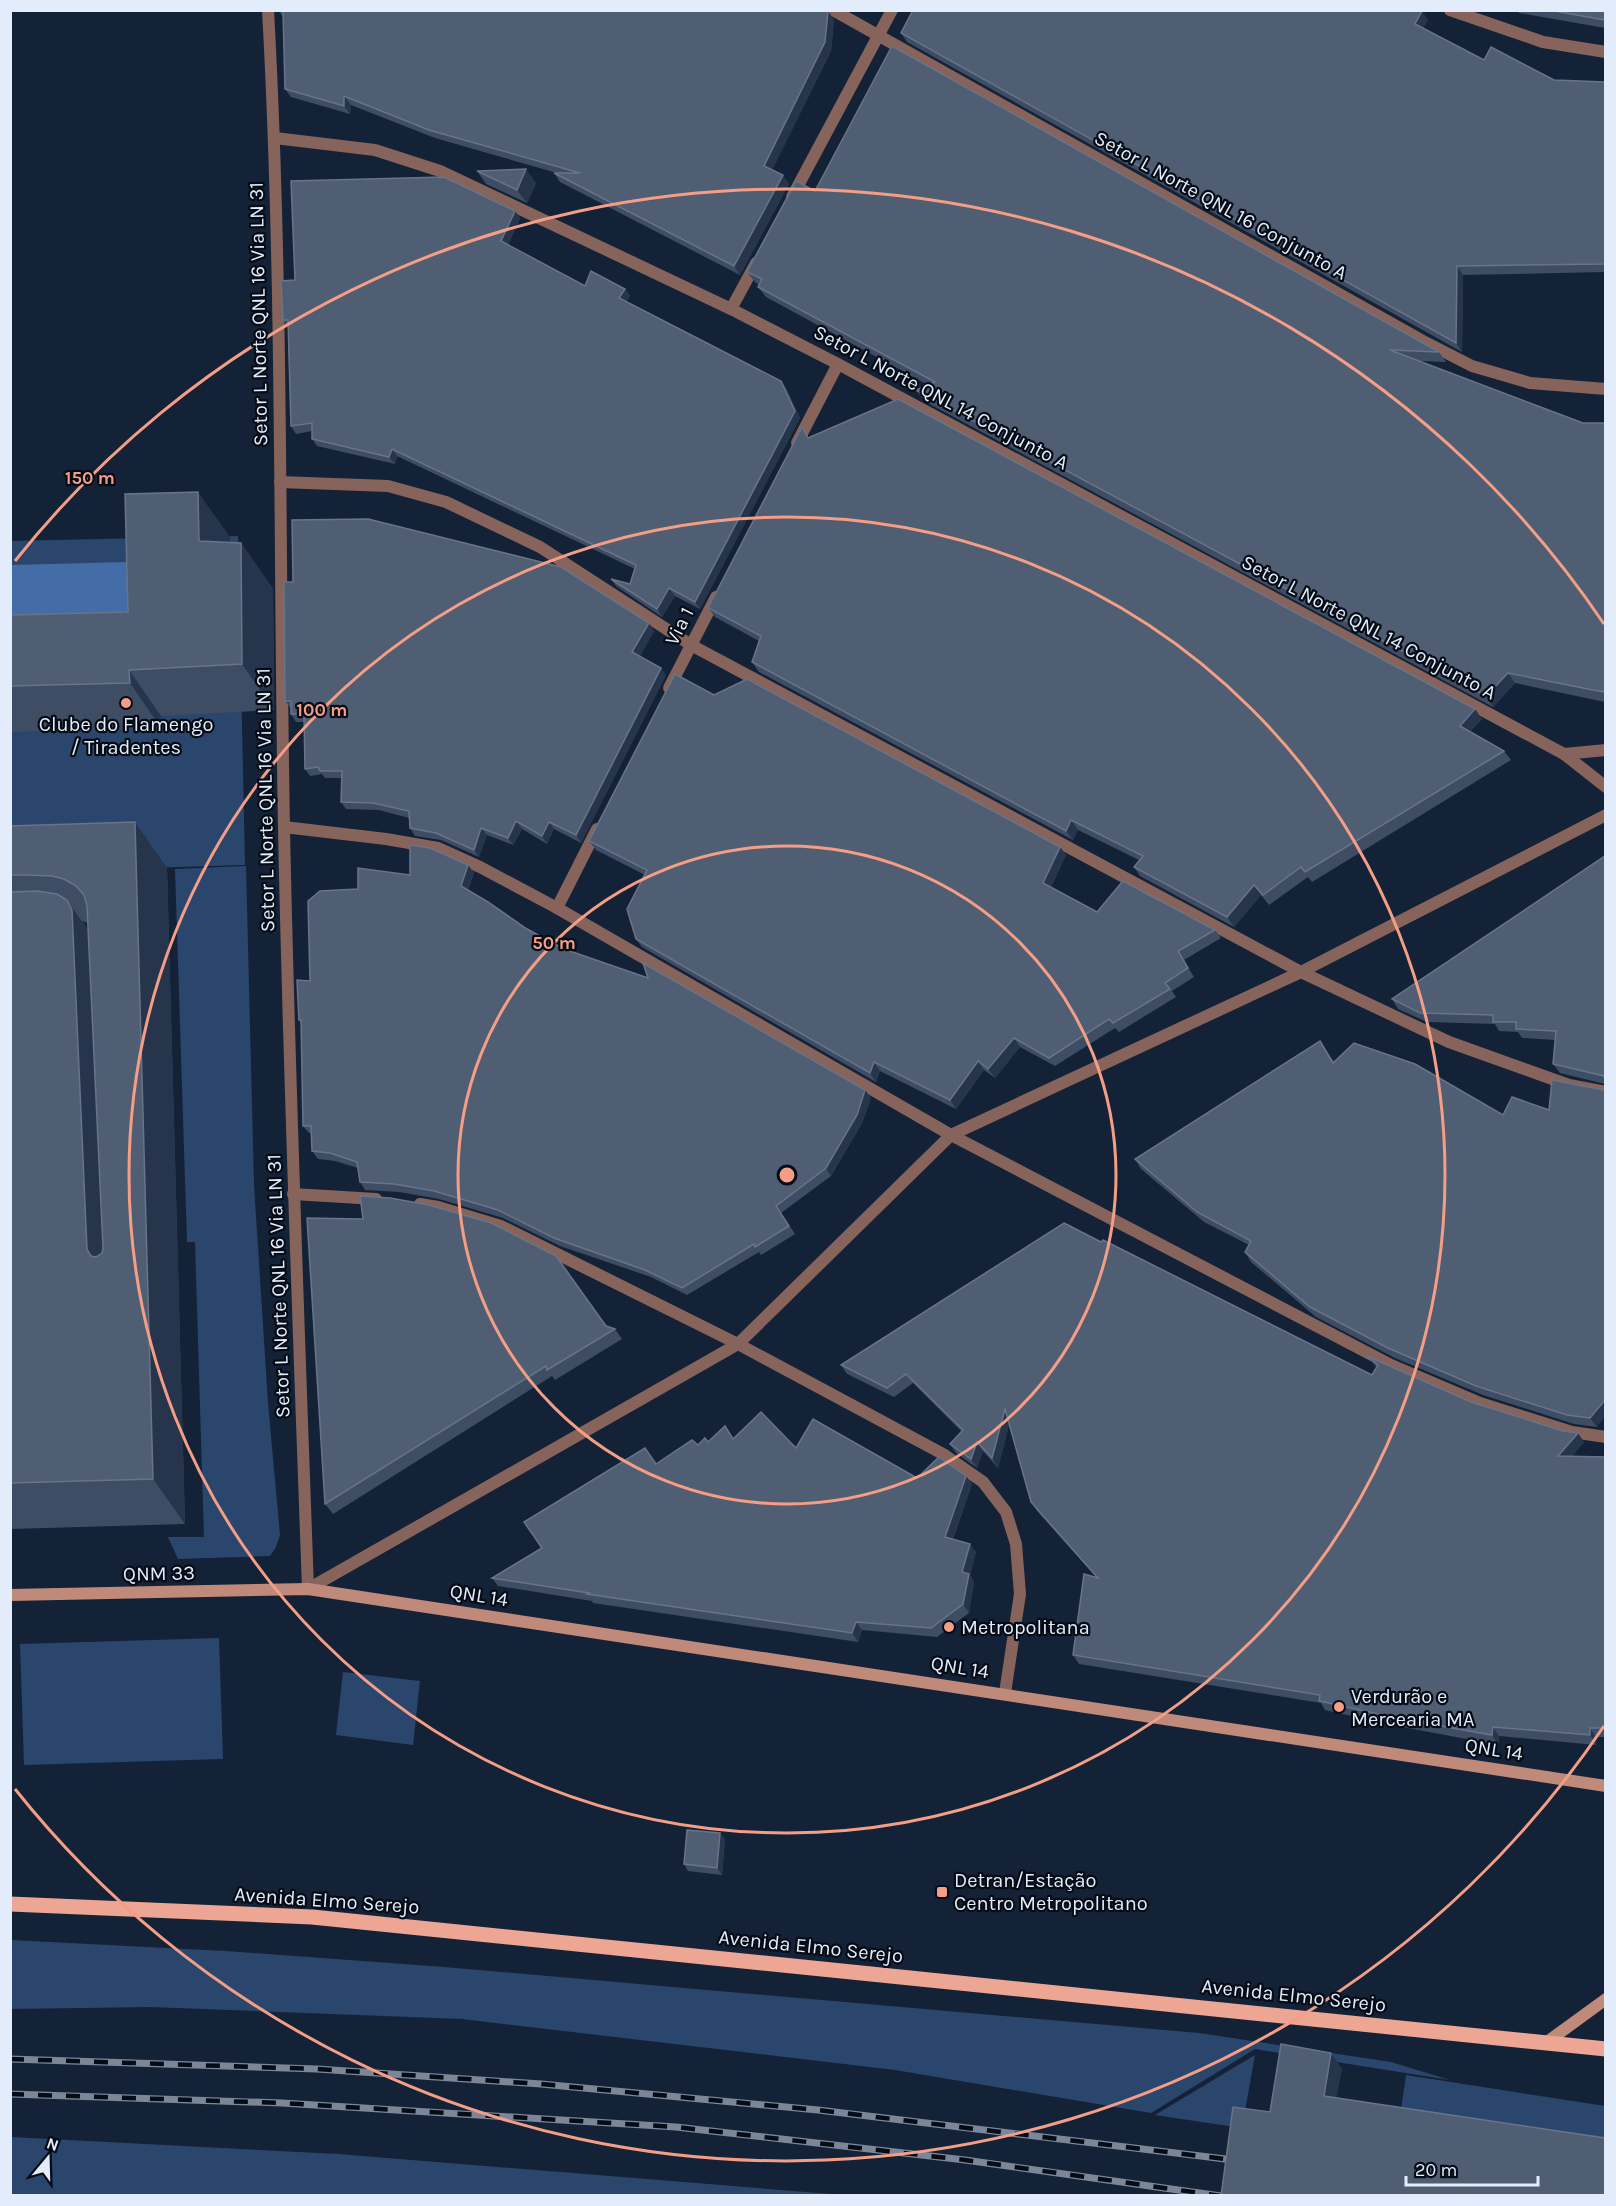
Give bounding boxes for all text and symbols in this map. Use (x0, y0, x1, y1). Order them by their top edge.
street label: Setor L Norte QNL 16 Conjunto A (1090, 126, 1351, 285)
street label: Setor L Norte QNL 16 Via LN 31 (245, 182, 272, 446)
street label: Setor L Norte QNL 14 Conjunto A (810, 320, 1072, 474)
text: 150 m (65, 467, 115, 489)
street label: Setor L Norte QNL 14 Conjunto A (1238, 550, 1500, 704)
street label: Via 1 (660, 603, 699, 649)
street label: Setor L Norte QNL 16 Via LN 31 (252, 668, 279, 932)
marker: Clube do Flamengo / Tiradentes (119, 696, 133, 710)
text: 100 m (297, 699, 347, 721)
place label: Clube do Flamengo / Tiradentes (39, 713, 213, 759)
text: 50 m (532, 932, 576, 954)
street label: Setor L Norte QNL 16 Via LN 31 (262, 1154, 295, 1418)
centre of rings (777, 1165, 797, 1185)
street label: QNM 33 (123, 1561, 195, 1586)
street label: QNL 14 (448, 1580, 510, 1611)
place label: Metropolitana (961, 1616, 1090, 1639)
marker: Metropolitana (942, 1620, 956, 1634)
street label: QNL 14 (929, 1652, 991, 1683)
place label: Verdurão e Mercearia MA (1351, 1685, 1474, 1731)
marker: Verdurão e Mercearia MA (1332, 1700, 1346, 1714)
street label: QNL 14 (1463, 1734, 1525, 1765)
place label: Detran/Estação Centro Metropolitano (954, 1869, 1148, 1915)
street label: Avenida Elmo Serejo (234, 1883, 420, 1918)
marker: Detran/Estação Centro Metropolitano (935, 1885, 949, 1899)
street label: Avenida Elmo Serejo (718, 1925, 904, 1968)
street label: Avenida Elmo Serejo (1201, 1974, 1387, 2017)
north arrow (18, 2128, 78, 2188)
text: N (44, 2133, 61, 2155)
scale bar (1406, 2149, 1538, 2187)
text: 20 m (1415, 2159, 1457, 2181)

